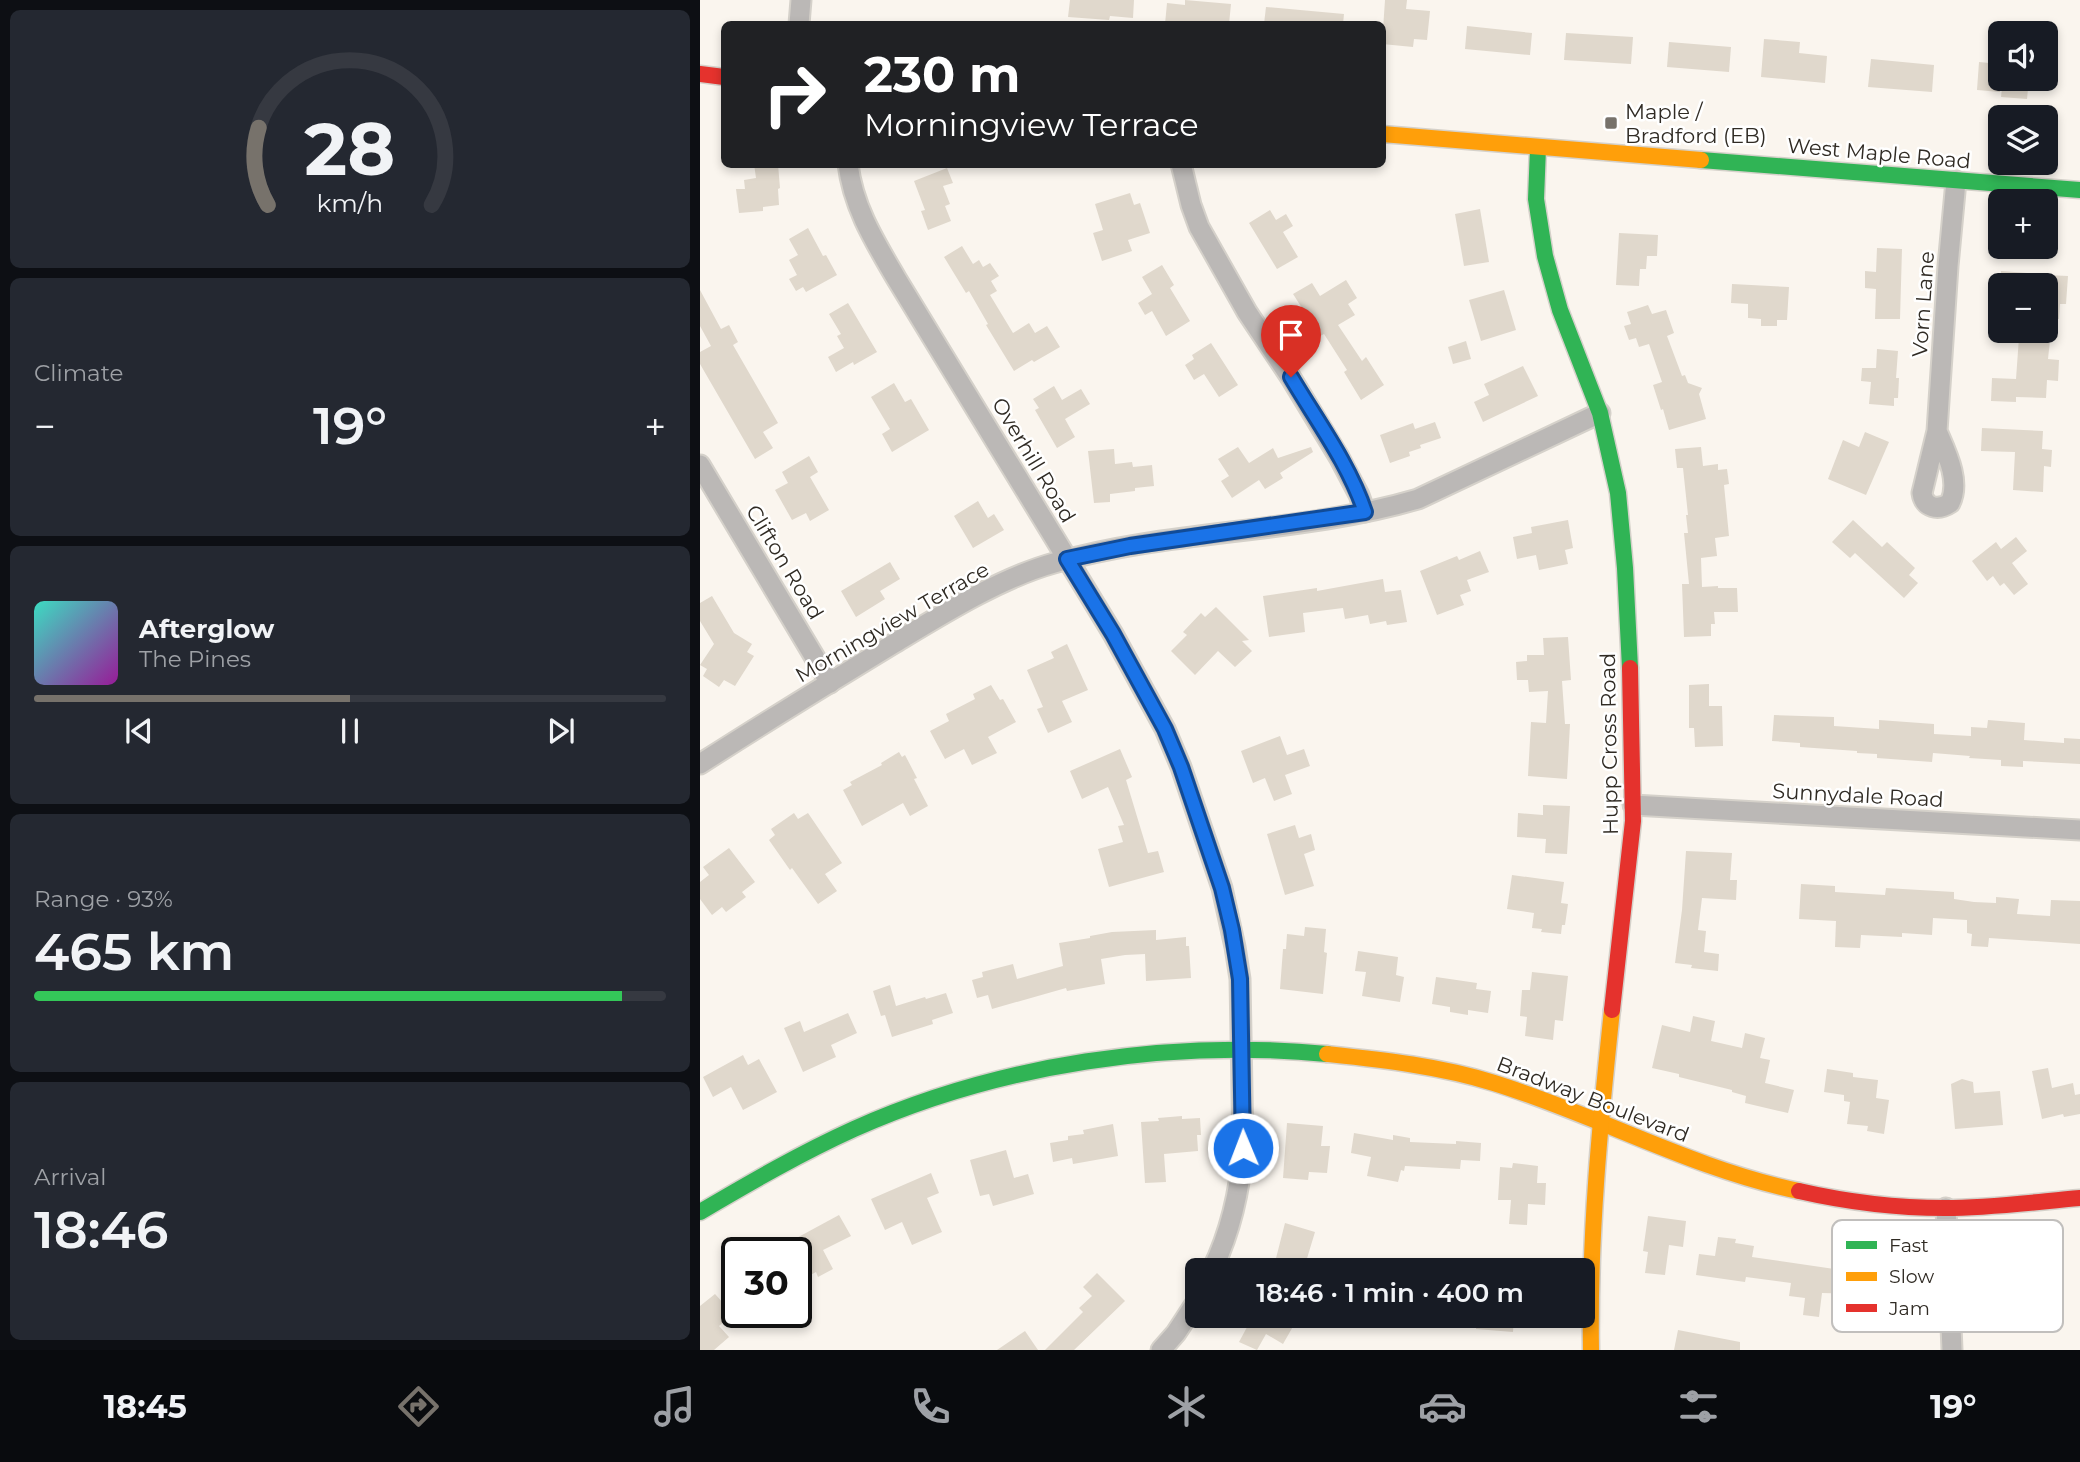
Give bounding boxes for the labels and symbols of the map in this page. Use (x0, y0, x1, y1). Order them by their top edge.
place label: Maple / Bradford (EB) (1625, 99, 1767, 148)
marker: Maple / Bradford (EB) (1603, 115, 1619, 131)
street label: West Maple Road (1786, 133, 1972, 173)
street label: Vorn Lane (1907, 250, 1939, 358)
pin (1261, 305, 1321, 377)
street label: Overhill Road (987, 393, 1081, 527)
street label: Clifton Road (741, 500, 829, 624)
street label: Morningview Terrace (791, 556, 993, 688)
street label: Hupp Cross Road (1595, 653, 1623, 835)
street label: Sunnydale Road (1772, 778, 1944, 812)
street label: Bradway Boulevard (1493, 1051, 1693, 1147)
position arrow (1206, 1111, 1280, 1185)
legend (1832, 1220, 2063, 1332)
text: Fast (1889, 1234, 1929, 1257)
speed limit sign: 30 (721, 1237, 812, 1328)
text: Slow (1889, 1265, 1934, 1288)
text: Jam (1888, 1297, 1930, 1320)

